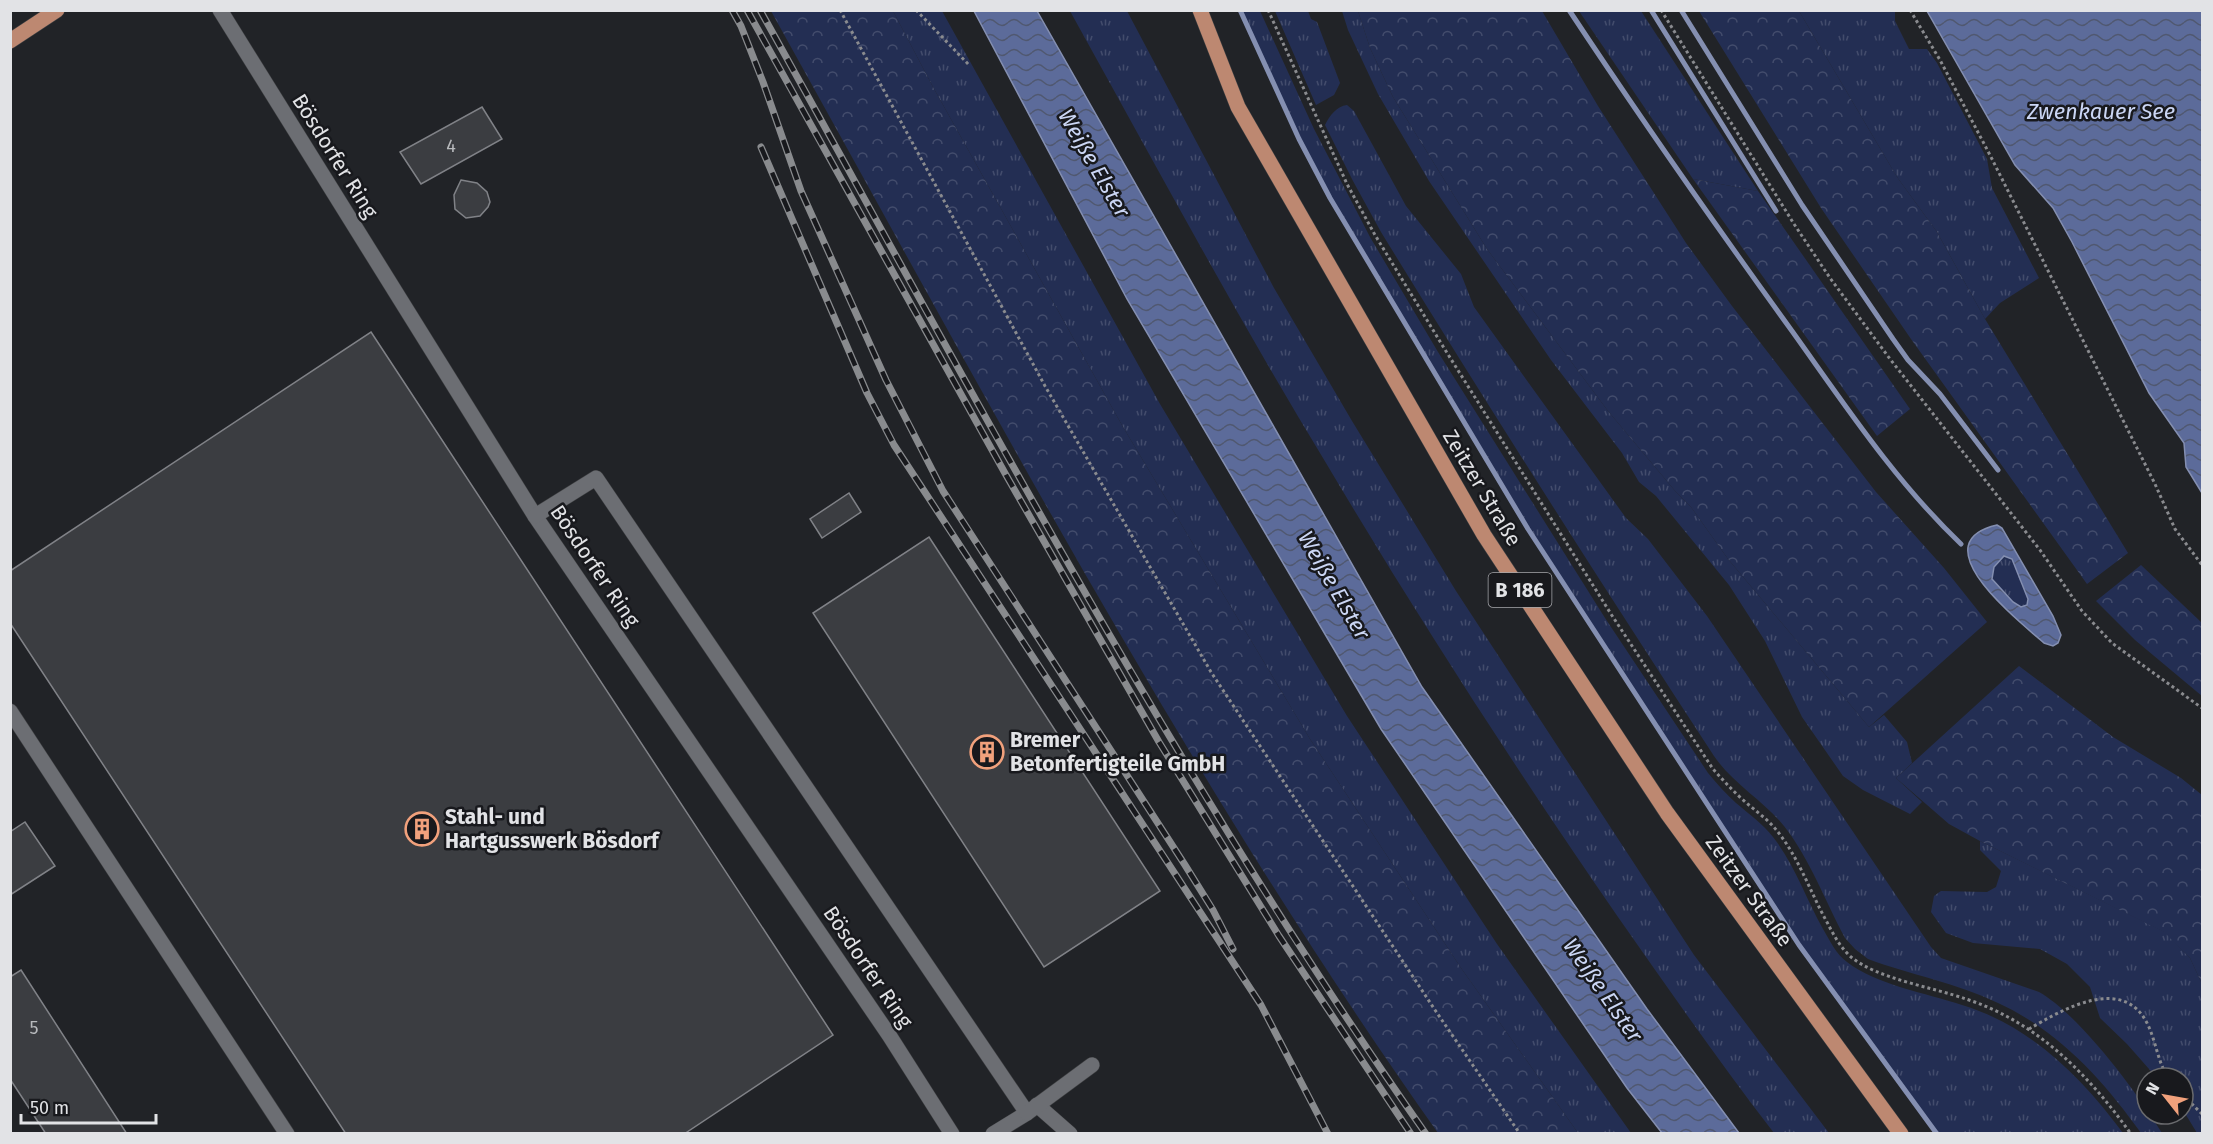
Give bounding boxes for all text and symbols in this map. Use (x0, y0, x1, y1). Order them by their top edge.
street label: Bösdorfer Ring (286, 89, 384, 223)
water label: Zwenkauer See (2026, 98, 2175, 125)
water label: Weiße Elster (1052, 104, 1136, 222)
house number: 4 (446, 135, 456, 157)
street label: Zeitzer Straße (1437, 425, 1527, 551)
street label: Bösdorfer Ring (545, 500, 645, 632)
water label: Weiße Elster (1292, 526, 1376, 644)
road number: B 186 (1488, 573, 1552, 607)
place label: Bremer Betonfertigteile GmbH (1010, 727, 1225, 777)
building icon: Bremer Betonfertigteile GmbH (969, 734, 1005, 770)
place label: Stahl- und Hartgusswerk Bösdorf (445, 804, 661, 854)
building icon: Stahl- und Hartgusswerk Bösdorf (404, 811, 440, 847)
street label: Zeitzer Straße (1700, 830, 1798, 952)
street label: Bösdorfer Ring (818, 901, 918, 1033)
water label: Weiße Elster (1557, 933, 1649, 1048)
house number: 5 (29, 1017, 39, 1039)
north arrow (2135, 1066, 2195, 1126)
text: N (2142, 1079, 2163, 1098)
scale bar (21, 1087, 156, 1125)
text: 50 m (30, 1097, 69, 1119)

